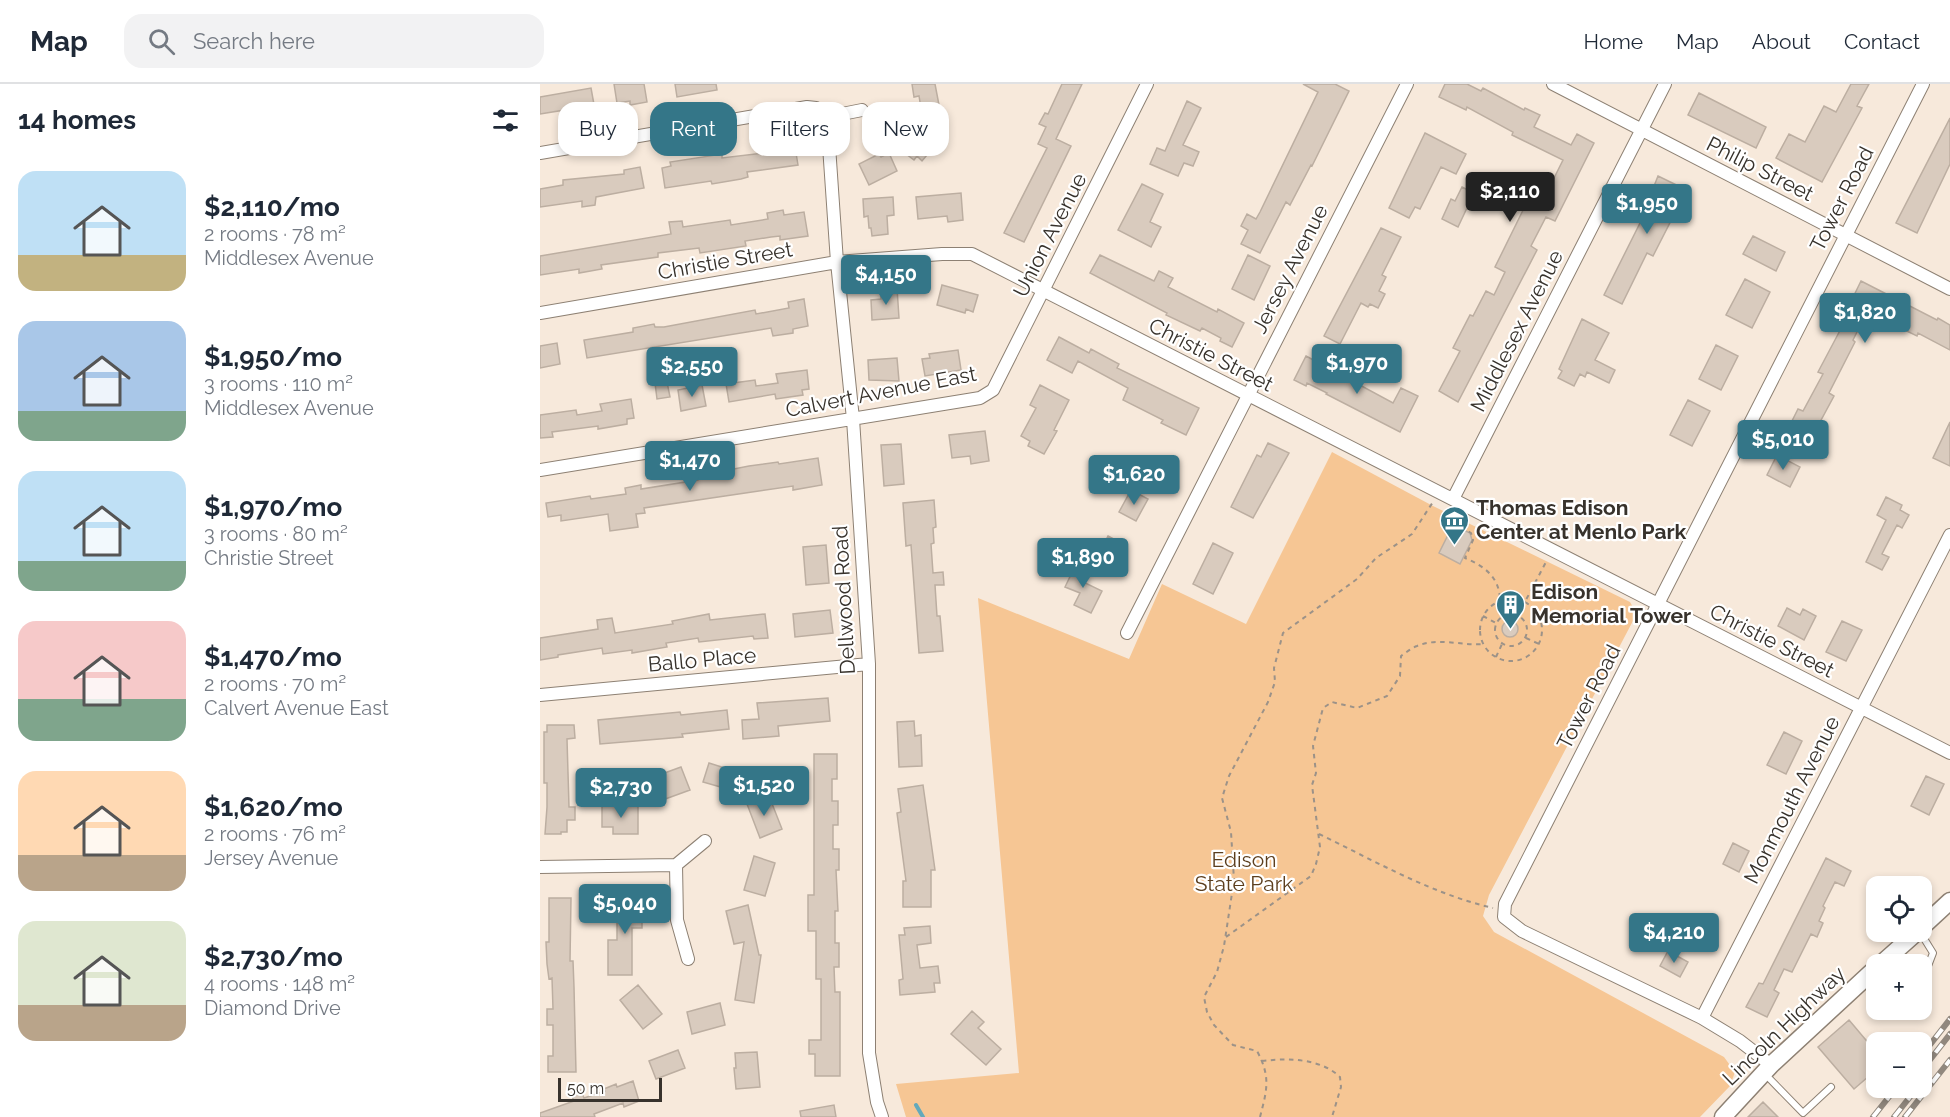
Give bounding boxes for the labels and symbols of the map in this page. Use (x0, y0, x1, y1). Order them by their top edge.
street label: Philip Street (1703, 131, 1818, 206)
street label: Tower Road (1804, 142, 1879, 255)
street label: Union Avenue (1008, 169, 1091, 301)
pin: $2,110 (1461, 172, 1559, 223)
pin: $1,950 (1598, 184, 1696, 235)
street label: Jersey Avenue (1246, 200, 1333, 337)
street label: Christie Street (656, 236, 794, 285)
street label: Middlesex Avenue (1465, 246, 1568, 416)
pin: $4,150 (837, 255, 935, 306)
pin: $1,820 (1816, 293, 1914, 344)
street label: Christie Street (1145, 312, 1278, 397)
pin: $1,970 (1308, 344, 1406, 395)
pin: $2,550 (643, 347, 741, 398)
street label: Calvert Avenue East (783, 361, 978, 422)
pin: $5,010 (1734, 420, 1832, 471)
pin: $1,470 (641, 441, 739, 492)
pin: $1,620 (1085, 455, 1183, 506)
place label: Thomas Edison Center at Menlo Park (1476, 495, 1687, 544)
museum icon: Thomas Edison Center at Menlo Park (1439, 504, 1471, 546)
street label: Dellwood Road (827, 525, 860, 675)
pin: $1,890 (1034, 538, 1132, 589)
place label: Edison Memorial Tower (1531, 579, 1691, 628)
building icon: Edison Memorial Tower (1494, 588, 1526, 630)
street label: Christie Street (1706, 598, 1839, 683)
street label: Tower Road (1551, 640, 1626, 753)
street label: Ballo Place (647, 642, 757, 677)
street label: Monmouth Avenue (1738, 712, 1845, 888)
pin: $1,520 (715, 766, 813, 817)
pin: $2,730 (572, 768, 670, 819)
park label: Edison State Park (1195, 847, 1293, 896)
pin: $5,040 (576, 884, 674, 935)
pin: $4,210 (1625, 913, 1723, 964)
street label: Lincoln Highway (1717, 961, 1850, 1090)
scale bar (558, 1075, 662, 1102)

